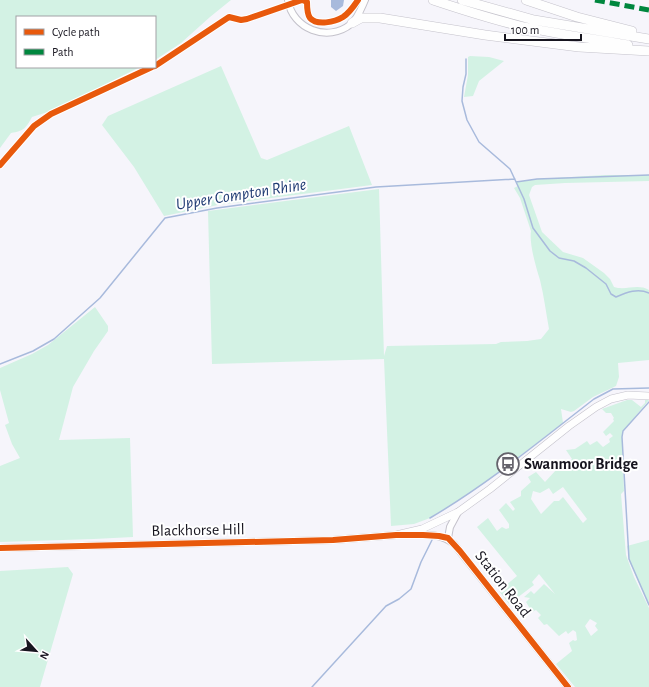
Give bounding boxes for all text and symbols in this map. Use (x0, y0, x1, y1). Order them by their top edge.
legend (16, 16, 156, 68)
scale bar (505, 16, 581, 42)
text: 100 m (511, 24, 539, 36)
text: Cycle path (52, 26, 100, 39)
text: Path (52, 46, 74, 58)
water label: Upper Compton Rhine (175, 175, 307, 214)
bus stop icon: Swanmoor Bridge (495, 451, 521, 477)
place label: Swanmoor Bridge (524, 456, 638, 472)
street label: Blackhorse Hill (151, 521, 245, 539)
street label: Station Road (472, 548, 534, 620)
north arrow (16, 631, 56, 671)
text: N (38, 649, 51, 661)

